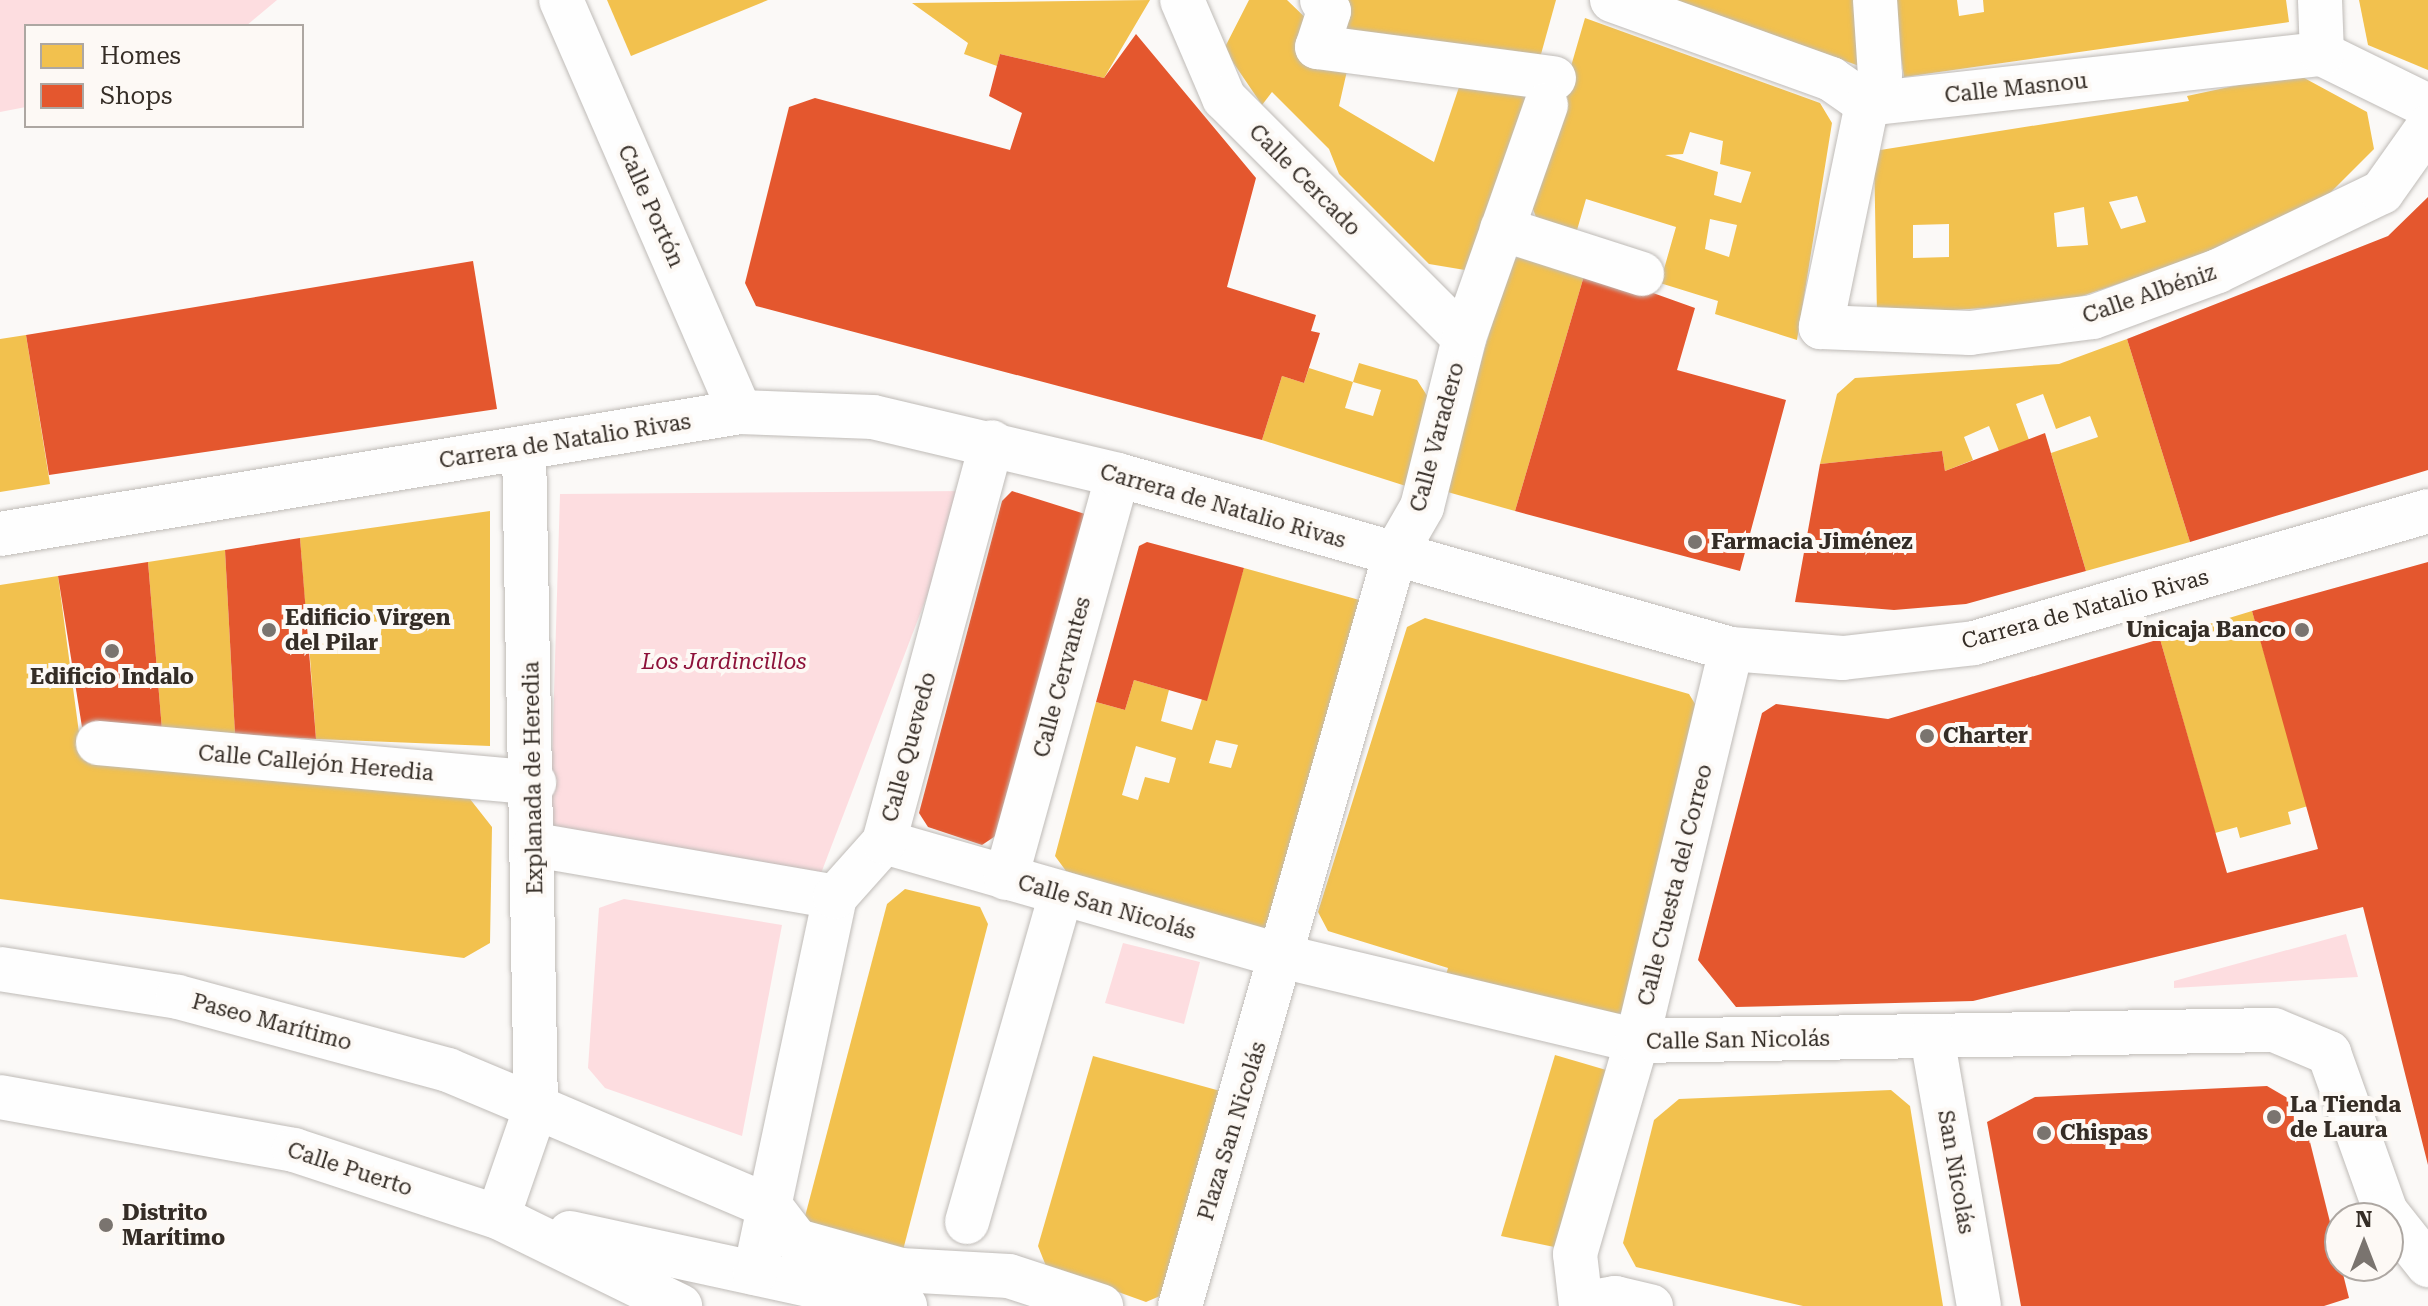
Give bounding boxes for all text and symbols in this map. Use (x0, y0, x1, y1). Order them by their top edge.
legend (24, 24, 304, 128)
text: Homes (100, 42, 181, 70)
street label: Calle Masnou (1943, 67, 2089, 109)
text: Shops (100, 82, 172, 110)
street label: Calle Cercado (1244, 119, 1366, 241)
street label: Calle Portón (612, 141, 690, 271)
street label: Calle Albéniz (2079, 259, 2219, 329)
street label: Calle Varadero (1404, 359, 1470, 515)
street label: Carrera de Natalio Rivas (437, 408, 693, 474)
street label: Carrera de Natalio Rivas (1097, 458, 1349, 554)
place label: Farmacia Jiménez (1711, 529, 1913, 555)
marker: Farmacia Jiménez (1686, 533, 1704, 551)
street label: Carrera de Natalio Rivas (1959, 563, 2211, 655)
street label: Calle Cervantes (1028, 594, 1096, 760)
place label: Edificio Virgen del Pilar (285, 604, 450, 656)
place label: Unicaja Banco (2126, 617, 2286, 643)
marker: Edificio Virgen del Pilar (260, 621, 278, 639)
marker: Unicaja Banco (2293, 621, 2311, 639)
marker: Edificio Indalo (103, 642, 121, 660)
park label: Los Jardincillos (642, 649, 806, 675)
street label: Explanada de Heredia (518, 661, 548, 895)
place label: Edificio Indalo (30, 664, 194, 690)
street label: Calle Quevedo (876, 669, 942, 825)
place label: Charter (1943, 723, 2028, 749)
marker: Charter (1918, 727, 1936, 745)
street label: Calle Callejón Heredia (197, 740, 435, 786)
street label: Calle Cuesta del Correo (1632, 762, 1718, 1008)
street label: Calle San Nicolás (1015, 869, 1199, 945)
street label: Paseo Marítimo (189, 988, 355, 1056)
street label: Calle San Nicolás (1646, 1025, 1830, 1055)
street label: Plaza San Nicolás (1192, 1038, 1272, 1224)
place label: La Tienda de Laura (2290, 1091, 2401, 1142)
street label: San Nicolás (1932, 1108, 1980, 1236)
marker: La Tienda de Laura (2265, 1108, 2283, 1126)
place label: Chispas (2060, 1120, 2148, 1146)
marker: Chispas (2035, 1124, 2053, 1142)
street label: Calle Puerto (284, 1136, 416, 1202)
place label: Distrito Marítimo (122, 1199, 225, 1250)
north arrow (2324, 1202, 2404, 1282)
text: N (2356, 1207, 2372, 1232)
marker: Distrito Marítimo (97, 1216, 115, 1234)

